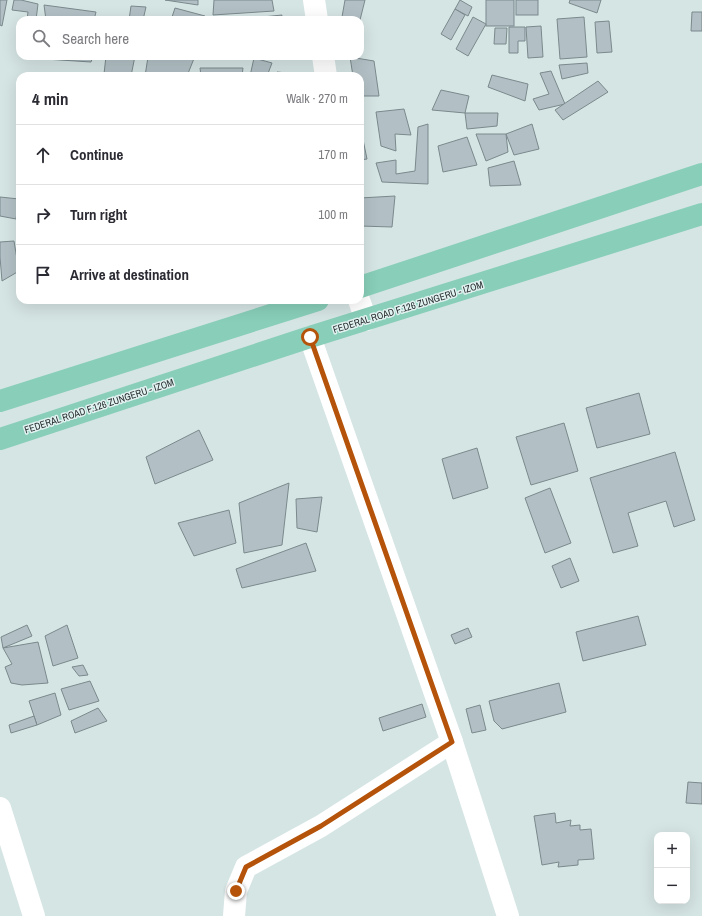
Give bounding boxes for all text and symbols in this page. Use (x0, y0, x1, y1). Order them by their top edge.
search box (16, 16, 364, 60)
icon: search (30, 27, 52, 49)
text: Search here (62, 28, 129, 49)
text: 4 min (32, 87, 68, 110)
text: Walk · 270 m (286, 90, 348, 107)
icon: ahead (32, 144, 54, 166)
text: Continue (70, 144, 123, 165)
text: 170 m (318, 146, 348, 163)
icon: right (32, 204, 54, 226)
text: Turn right (70, 204, 127, 225)
text: 100 m (318, 206, 348, 223)
icon: arrive (32, 264, 54, 286)
text: Arrive at destination (70, 264, 189, 285)
street label: FEDERAL ROAD F.126 ZUNGERU - IZOM (331, 278, 485, 336)
route start (301, 328, 319, 346)
street label: FEDERAL ROAD F.126 ZUNGERU - IZOM (23, 376, 176, 436)
map controls (654, 832, 690, 904)
button: + (654, 832, 690, 868)
button: − (654, 868, 690, 904)
route end (227, 882, 245, 900)

